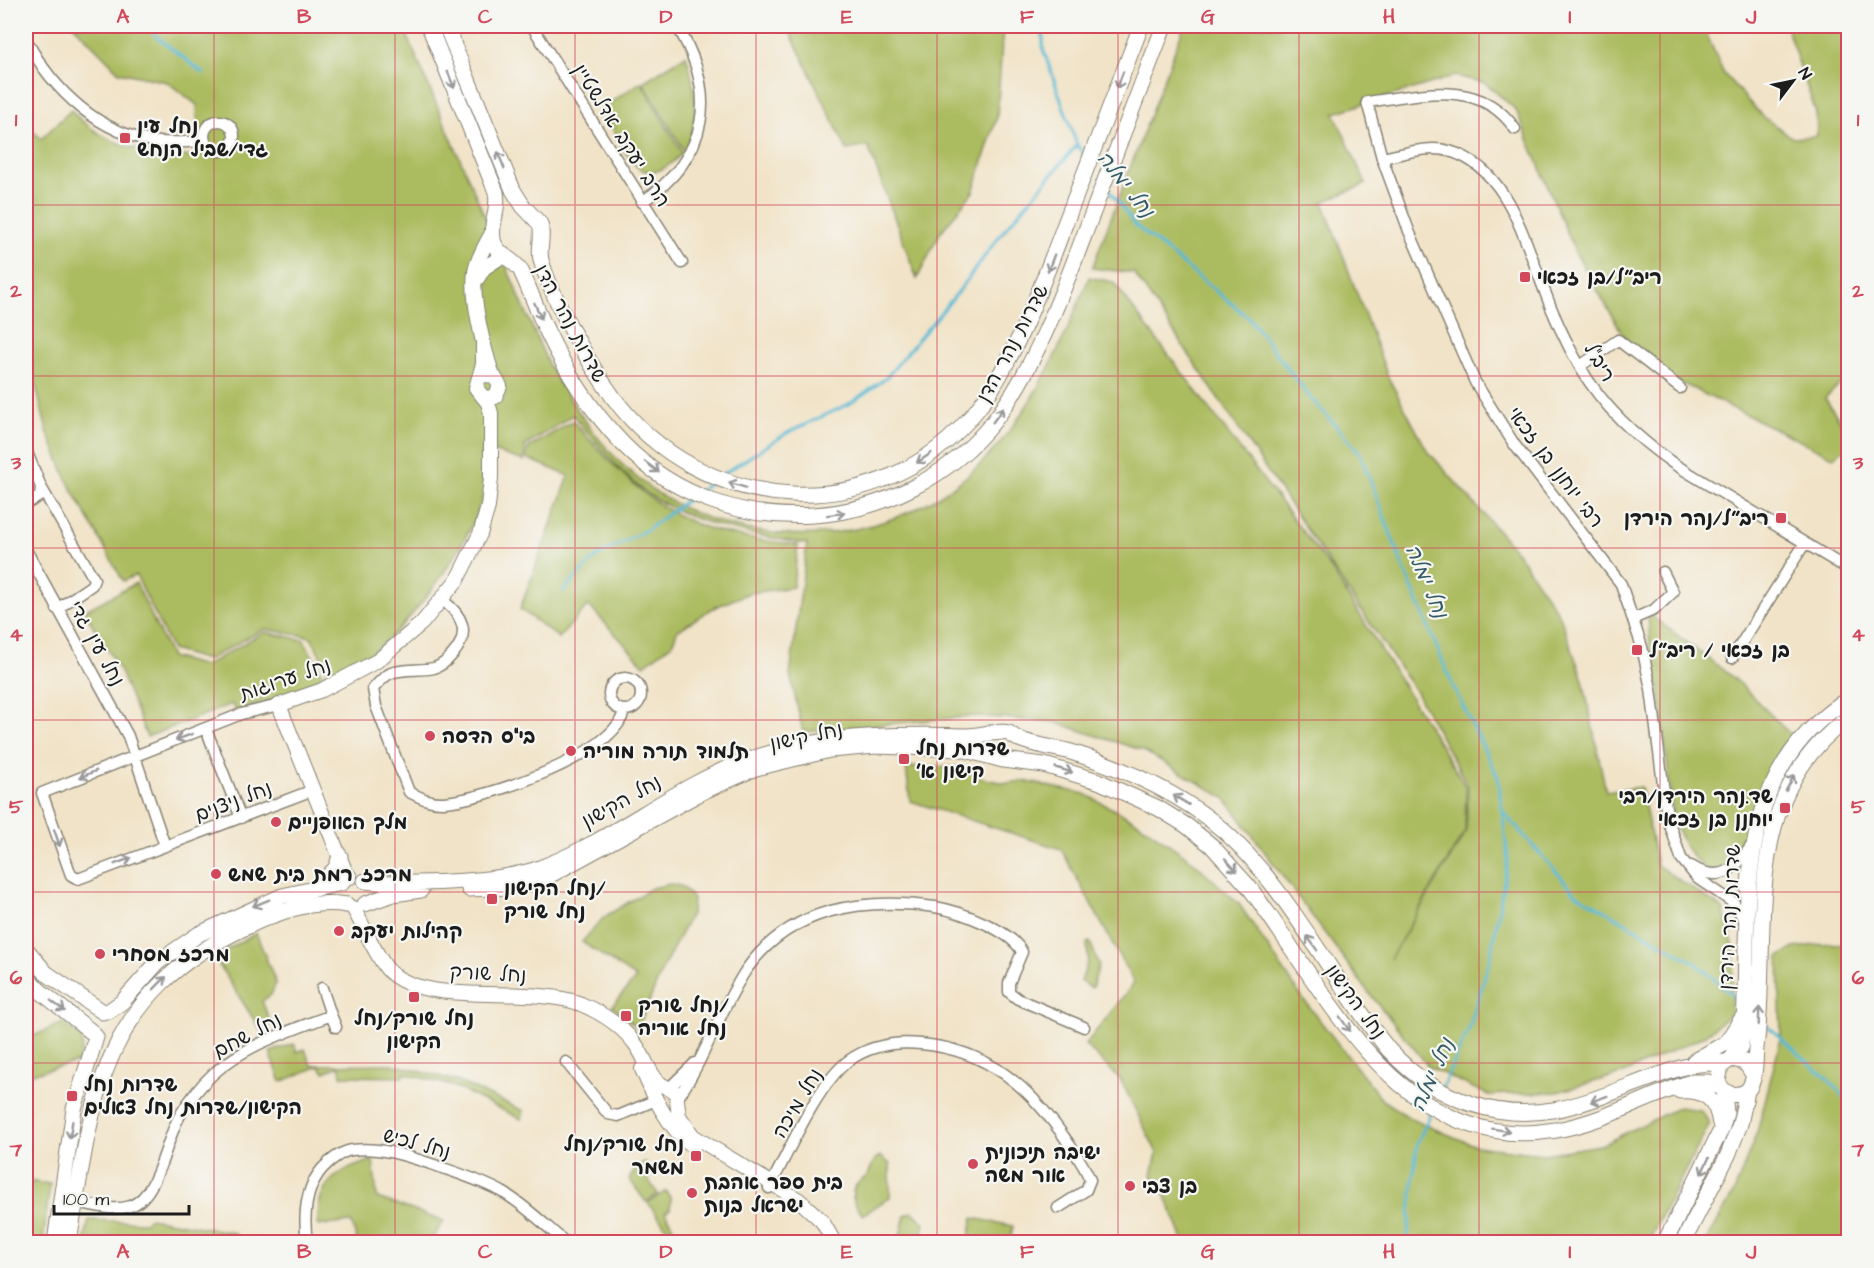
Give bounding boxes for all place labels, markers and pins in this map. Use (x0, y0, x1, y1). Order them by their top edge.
place label: נחל עין גדי/שביל הנחש (137, 113, 268, 164)
marker: נחל עין גדי/שביל הנחש (118, 131, 132, 145)
place label: ריב״ל/בן זכאי (1537, 264, 1662, 292)
marker: ריב״ל/בן זכאי (1518, 270, 1532, 284)
place label: ריב״ל/נהר הירדן (1624, 505, 1769, 533)
marker: ריב״ל/נהר הירדן (1774, 511, 1788, 525)
place label: בן זכאי / ריב״ל (1649, 637, 1790, 665)
marker: בן זכאי / ריב״ל (1630, 643, 1644, 657)
place label: בי"ס הדסה (442, 723, 535, 751)
marker: בי"ס הדסה (423, 729, 437, 743)
place label: שדרות נחל קישון א׳ (916, 735, 1010, 786)
place label: תלמוד תורה מוריה (583, 738, 749, 766)
marker: תלמוד תורה מוריה (564, 744, 578, 758)
marker: שדרות נחל קישון א׳ (897, 752, 911, 766)
place label: שד.נהר הירדן/רבי יוחנן בן זכאי (1619, 783, 1773, 834)
marker: שד.נהר הירדן/רבי יוחנן בן זכאי (1778, 801, 1792, 815)
place label: מלך האופניים (288, 809, 407, 837)
marker: מלך האופניים (269, 815, 283, 829)
place label: מרכז רמת בית שמש (228, 861, 412, 889)
marker: מרכז רמת בית שמש (209, 867, 223, 881)
place label: נחל הקישון/ נחל שורק (504, 875, 606, 926)
marker: נחל הקישון/ נחל שורק (485, 892, 499, 906)
place label: קהילות יעקב (351, 918, 463, 946)
marker: קהילות יעקב (332, 924, 346, 938)
place label: מרכז מסחרי (112, 941, 229, 969)
marker: מרכז מסחרי (93, 947, 107, 961)
marker: נחל שורק/נחל הקישון (407, 990, 421, 1004)
place label: נחל שורק/ נחל אוריה (638, 992, 730, 1043)
place label: נחל שורק/נחל הקישון (354, 1005, 474, 1056)
marker: נחל שורק/ נחל אוריה (619, 1009, 633, 1023)
place label: שדרות נחל הקישון/שדרות נחל צאלים (84, 1071, 302, 1122)
marker: שדרות נחל הקישון/שדרות נחל צאלים (65, 1089, 79, 1103)
place label: נחל שורק/נחל משמר (564, 1131, 684, 1182)
place label: ישיבה תיכונית אור משה (985, 1139, 1101, 1190)
marker: נחל שורק/נחל משמר (689, 1149, 703, 1163)
marker: ישיבה תיכונית אור משה (966, 1157, 980, 1171)
place label: בית ספר אהבת ישראל בנות (704, 1169, 843, 1220)
place label: בן צבי (1142, 1173, 1198, 1201)
marker: בן צבי (1123, 1179, 1137, 1193)
marker: בית ספר אהבת ישראל בנות (685, 1186, 699, 1200)

